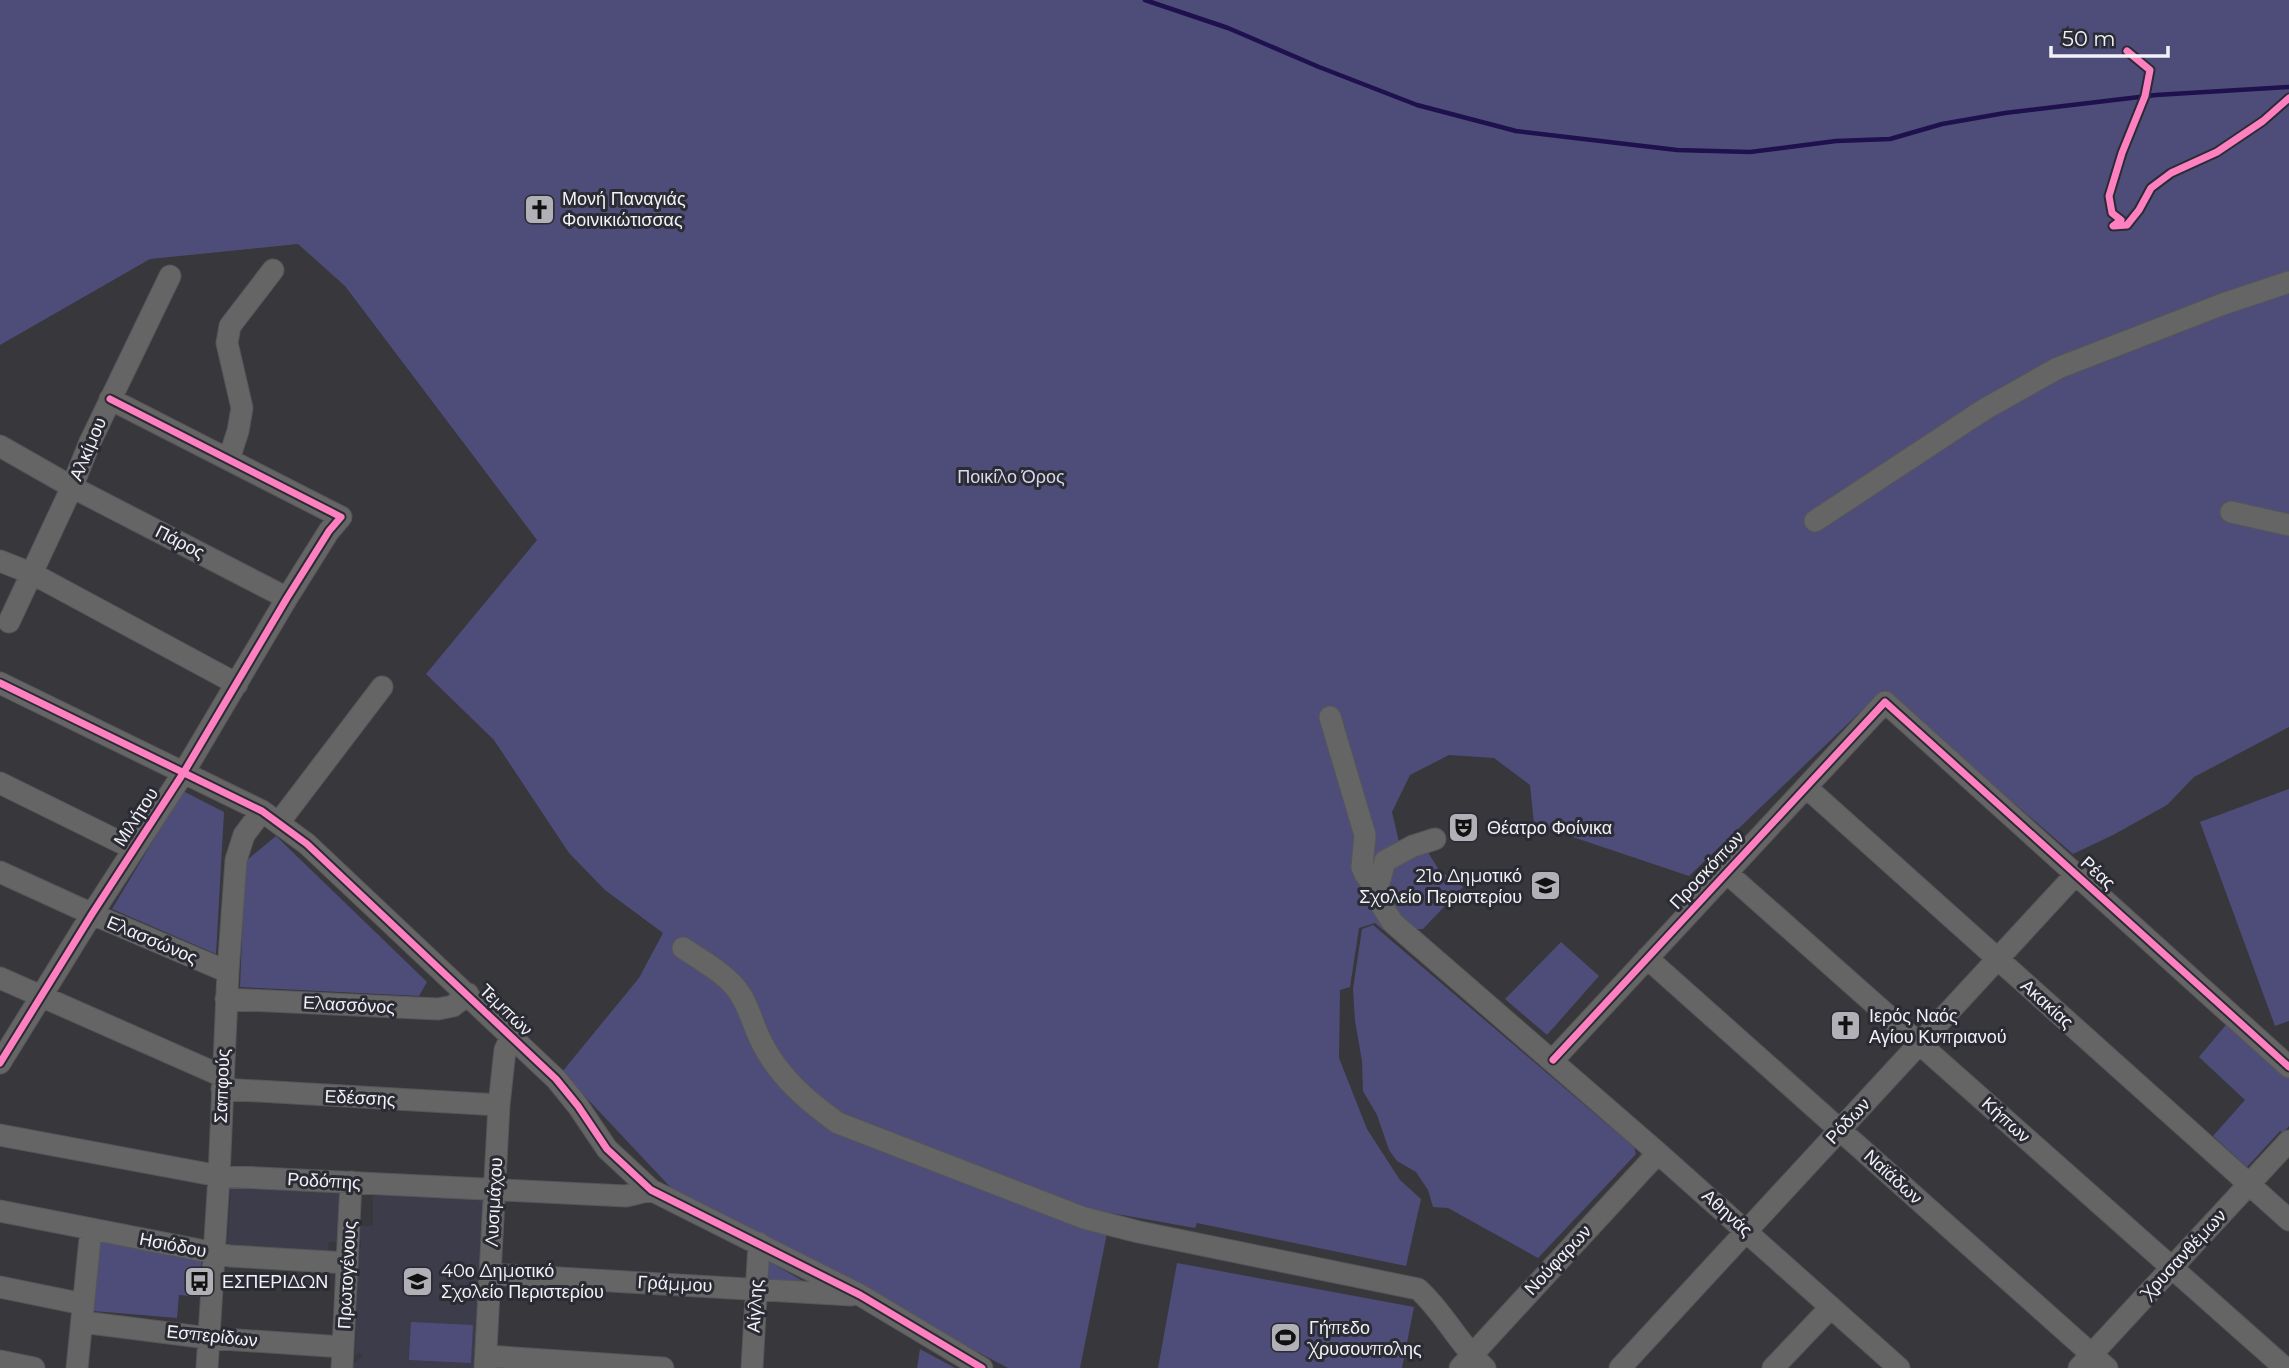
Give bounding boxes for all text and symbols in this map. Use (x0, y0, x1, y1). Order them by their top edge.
scale bar (2051, 14, 2168, 58)
text: 50 m (2062, 26, 2116, 51)
place label: Μονή Παναγιάς Φοινικιώτισσας (562, 188, 686, 231)
church icon: Μονή Παναγιάς Φοινικιώτισσας (522, 192, 556, 226)
street label: Αλκίμου (65, 414, 111, 484)
park label: Ποικίλο Όρος (957, 466, 1065, 488)
street label: Πάρος (152, 520, 209, 564)
street label: Μιλήτου (109, 784, 163, 850)
theatre icon: Θέατρο Φοίνικα (1447, 811, 1481, 845)
place label: Θέατρο Φοίνικα (1487, 817, 1612, 839)
street label: Προσκόπων (1665, 826, 1749, 914)
street label: Ρέας (2076, 852, 2120, 894)
place label: 21ο Δημοτικό Σχολείο Περιστερίου (1359, 865, 1522, 908)
school or university icon: 21ο Δημοτικό Σχολείο Περιστερίου (1528, 869, 1562, 903)
street label: Ελασσώνος (103, 911, 201, 969)
street label: Ακακίας (2016, 975, 2078, 1034)
street label: Τεμπών (475, 979, 537, 1041)
street label: Ελασσόνος (302, 992, 396, 1018)
place label: Ιερός Ναός Αγίου Κυπριανού (1869, 1005, 2007, 1048)
church icon: Ιερός Ναός Αγίου Κυπριανού (1829, 1009, 1863, 1043)
street label: Σαπφούς (210, 1048, 234, 1124)
street label: Εδέσσης (324, 1085, 396, 1111)
street label: Κήπων (1977, 1092, 2035, 1148)
street label: Ρόδων (1821, 1093, 1875, 1149)
street label: Ναϊάδων (1859, 1145, 1927, 1209)
street label: Λυσιμάχου (481, 1157, 507, 1247)
street label: Ροδόπης (287, 1168, 362, 1194)
street label: Αθηνάς (1697, 1185, 1757, 1242)
street label: Χρυσανθέμων (2135, 1205, 2231, 1305)
street label: Πρωτογένους (333, 1220, 361, 1330)
street label: Νούφαρων (1520, 1220, 1596, 1300)
street label: Ησιόδου (138, 1228, 208, 1262)
place label: 40ο Δημοτικό Σχολείο Περιστερίου (441, 1260, 604, 1303)
school or university icon: 40ο Δημοτικό Σχολείο Περιστερίου (401, 1264, 435, 1298)
bus stop icon: ΕΣΠΕΡΙΔΩΝ (182, 1265, 216, 1299)
place label: ΕΣΠΕΡΙΔΩΝ (222, 1271, 328, 1293)
street label: Γράμμου (637, 1271, 713, 1297)
street label: Αίγλης (743, 1278, 767, 1333)
place label: Γήπεδο Χρυσουπολης (1306, 1317, 1422, 1360)
street label: Εσπερίδων (165, 1320, 259, 1352)
sports icon: Γήπεδο Χρυσουπολης (1269, 1321, 1303, 1355)

